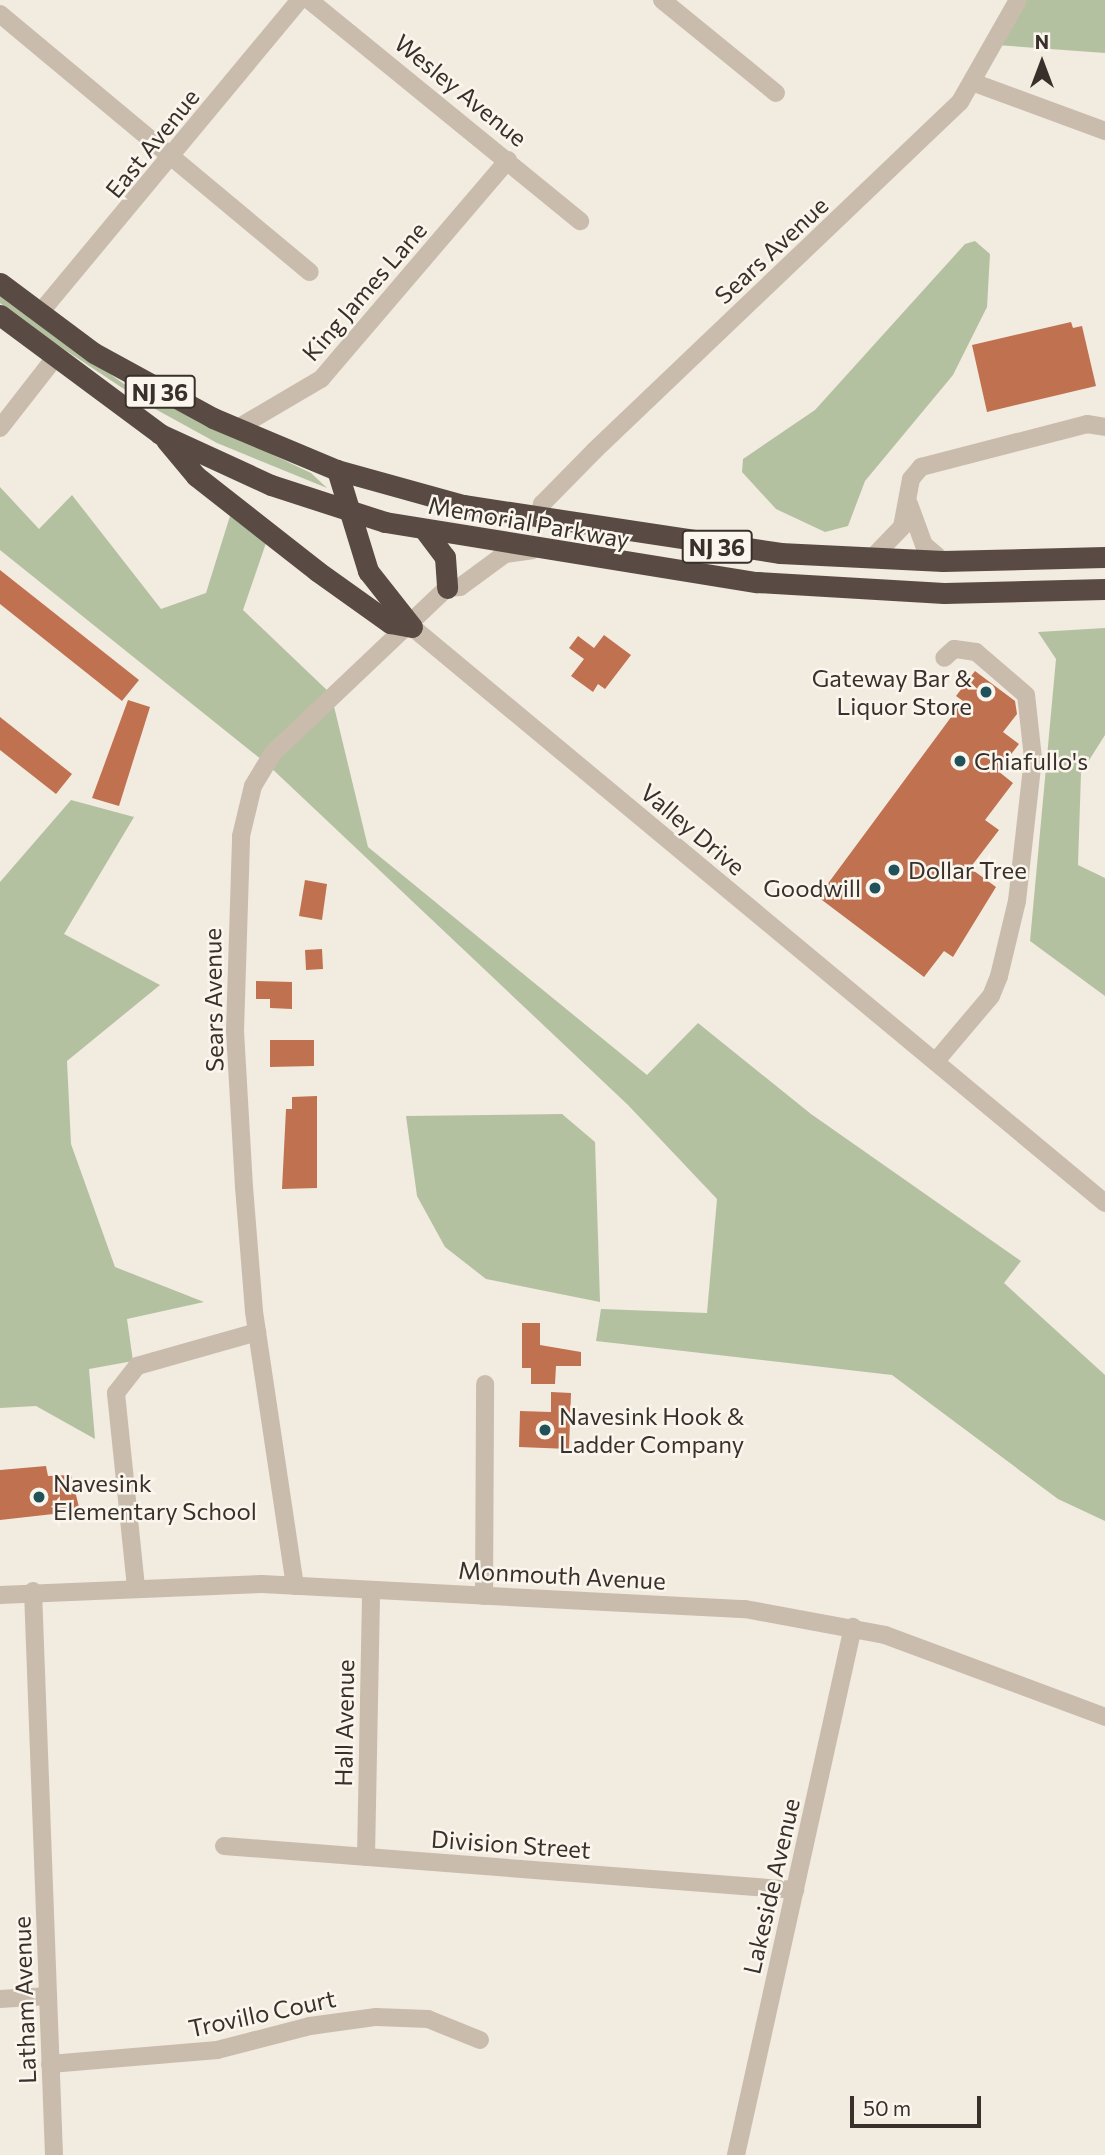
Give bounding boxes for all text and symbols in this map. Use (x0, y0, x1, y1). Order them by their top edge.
street label: Wesley Avenue (389, 28, 533, 152)
north arrow (1007, 28, 1077, 98)
text: N (1035, 30, 1049, 53)
street label: East Avenue (99, 83, 205, 203)
street label: Sears Avenue (709, 190, 833, 310)
street label: King James Lane (296, 216, 432, 366)
road number: NJ 36 (123, 372, 197, 412)
street label: Memorial Parkway (426, 490, 632, 554)
road number: NJ 36 (680, 527, 754, 566)
place label: Gateway Bar & Liquor Store (812, 664, 972, 720)
marker: Gateway Bar & Liquor Store (978, 684, 994, 700)
place label: Chiafullo's (974, 747, 1088, 775)
marker: Chiafullo's (952, 753, 968, 769)
street label: Valley Drive (635, 777, 751, 881)
place label: Dollar Tree (908, 856, 1027, 884)
marker: Dollar Tree (886, 862, 902, 878)
place label: Goodwill (763, 874, 861, 902)
marker: Goodwill (867, 880, 883, 896)
street label: Sears Avenue (197, 928, 229, 1072)
place label: Navesink Hook & Ladder Company (559, 1402, 744, 1458)
marker: Navesink Hook & Ladder Company (537, 1422, 553, 1438)
place label: Navesink Elementary School (53, 1469, 257, 1525)
marker: Navesink Elementary School (31, 1489, 47, 1505)
street label: Monmouth Avenue (457, 1555, 667, 1595)
street label: Hall Avenue (328, 1659, 360, 1787)
street label: Lakeside Avenue (737, 1795, 805, 1977)
street label: Division Street (430, 1824, 592, 1864)
street label: Latham Avenue (7, 1916, 41, 2084)
street label: Trovillo Court (186, 1983, 338, 2043)
scale bar (853, 2082, 984, 2126)
text: 50 m (863, 2095, 911, 2120)

